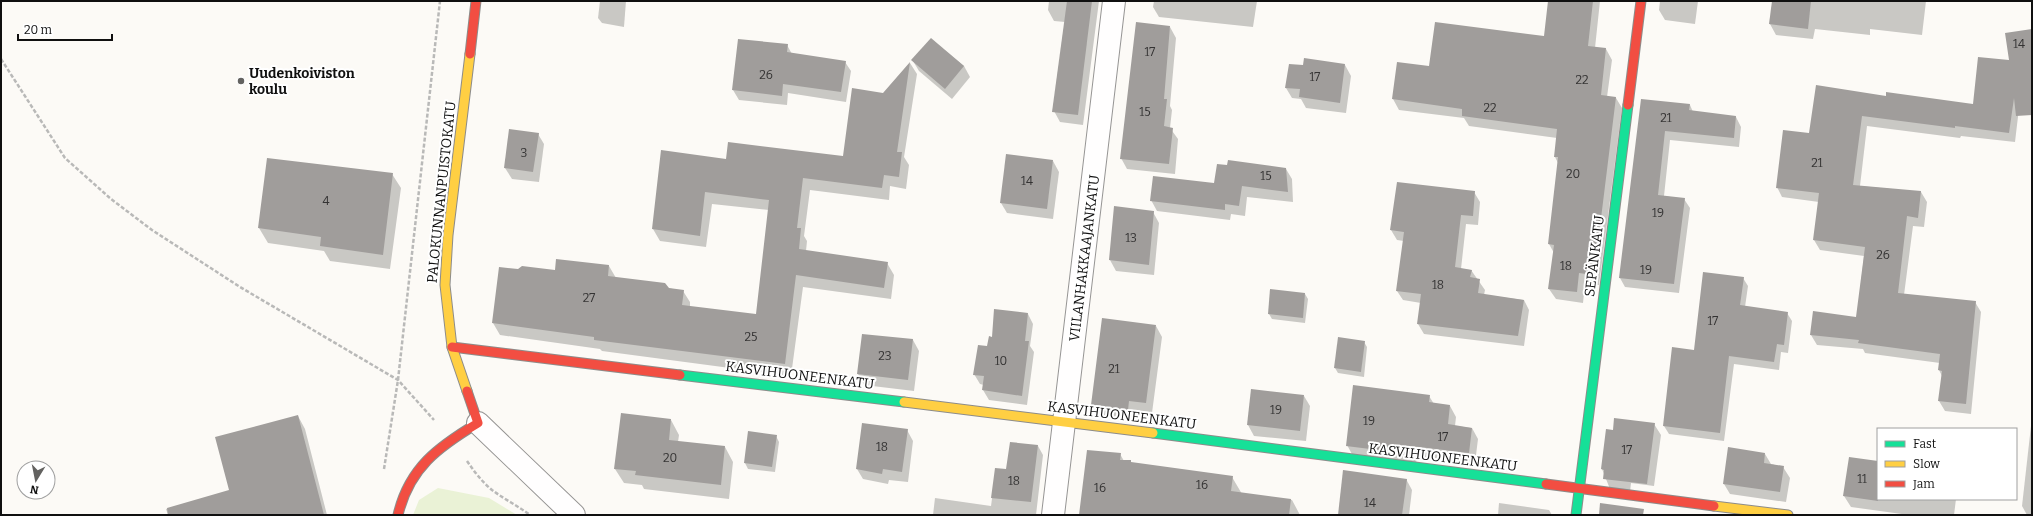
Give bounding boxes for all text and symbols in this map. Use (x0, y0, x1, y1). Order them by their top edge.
scale bar (18, 16, 112, 42)
text: 20 m (24, 23, 53, 37)
house number: 14 (2013, 37, 2025, 51)
house number: 17 (1145, 45, 1155, 59)
place label: Uudenkoiviston koulu (249, 65, 355, 98)
house number: 26 (759, 68, 773, 82)
house number: 17 (1310, 70, 1320, 84)
house number: 22 (1575, 73, 1589, 87)
marker: Uudenkoiviston koulu (236, 76, 246, 86)
street label: PALOKUNNANPUISTOKATU (423, 100, 460, 284)
house number: 22 (1483, 101, 1497, 115)
house number: 15 (1139, 105, 1151, 119)
house number: 21 (1660, 111, 1672, 125)
house number: 3 (521, 146, 528, 160)
house number: 21 (1811, 156, 1823, 170)
house number: 20 (1566, 167, 1580, 181)
house number: 15 (1260, 169, 1272, 183)
street label: VIILANHAKKAAJANKATU (1066, 173, 1103, 342)
house number: 14 (1021, 174, 1033, 188)
house number: 4 (322, 194, 330, 208)
house number: 19 (1652, 206, 1664, 220)
street label: SEPÄNKATU (1581, 214, 1608, 298)
house number: 13 (1125, 231, 1137, 245)
house number: 26 (1876, 248, 1890, 262)
house number: 18 (1560, 259, 1572, 273)
house number: 19 (1640, 263, 1652, 277)
house number: 18 (1432, 278, 1444, 292)
house number: 27 (583, 291, 595, 305)
house number: 17 (1708, 314, 1718, 328)
house number: 25 (745, 330, 757, 344)
house number: 23 (878, 349, 892, 363)
house number: 10 (995, 354, 1007, 368)
street label: KASVIHUONEENKATU (725, 358, 876, 393)
house number: 21 (1108, 362, 1120, 376)
street label: KASVIHUONEENKATU (1047, 398, 1198, 433)
house number: 19 (1270, 403, 1282, 417)
house number: 19 (1363, 414, 1375, 428)
legend (1877, 428, 2017, 500)
house number: 17 (1438, 430, 1448, 444)
text: Fast (1913, 437, 1937, 451)
house number: 18 (876, 440, 888, 454)
street label: KASVIHUONEENKATU (1368, 440, 1519, 475)
house number: 17 (1622, 443, 1632, 457)
house number: 20 (663, 451, 677, 465)
text: Slow (1913, 457, 1940, 471)
north arrow (16, 460, 56, 500)
house number: 11 (1857, 472, 1867, 486)
house number: 18 (1008, 474, 1020, 488)
text: Jam (1912, 477, 1935, 491)
house number: 16 (1196, 478, 1208, 492)
house number: 16 (1094, 481, 1106, 495)
text: N (29, 482, 40, 496)
house number: 14 (1364, 496, 1376, 510)

